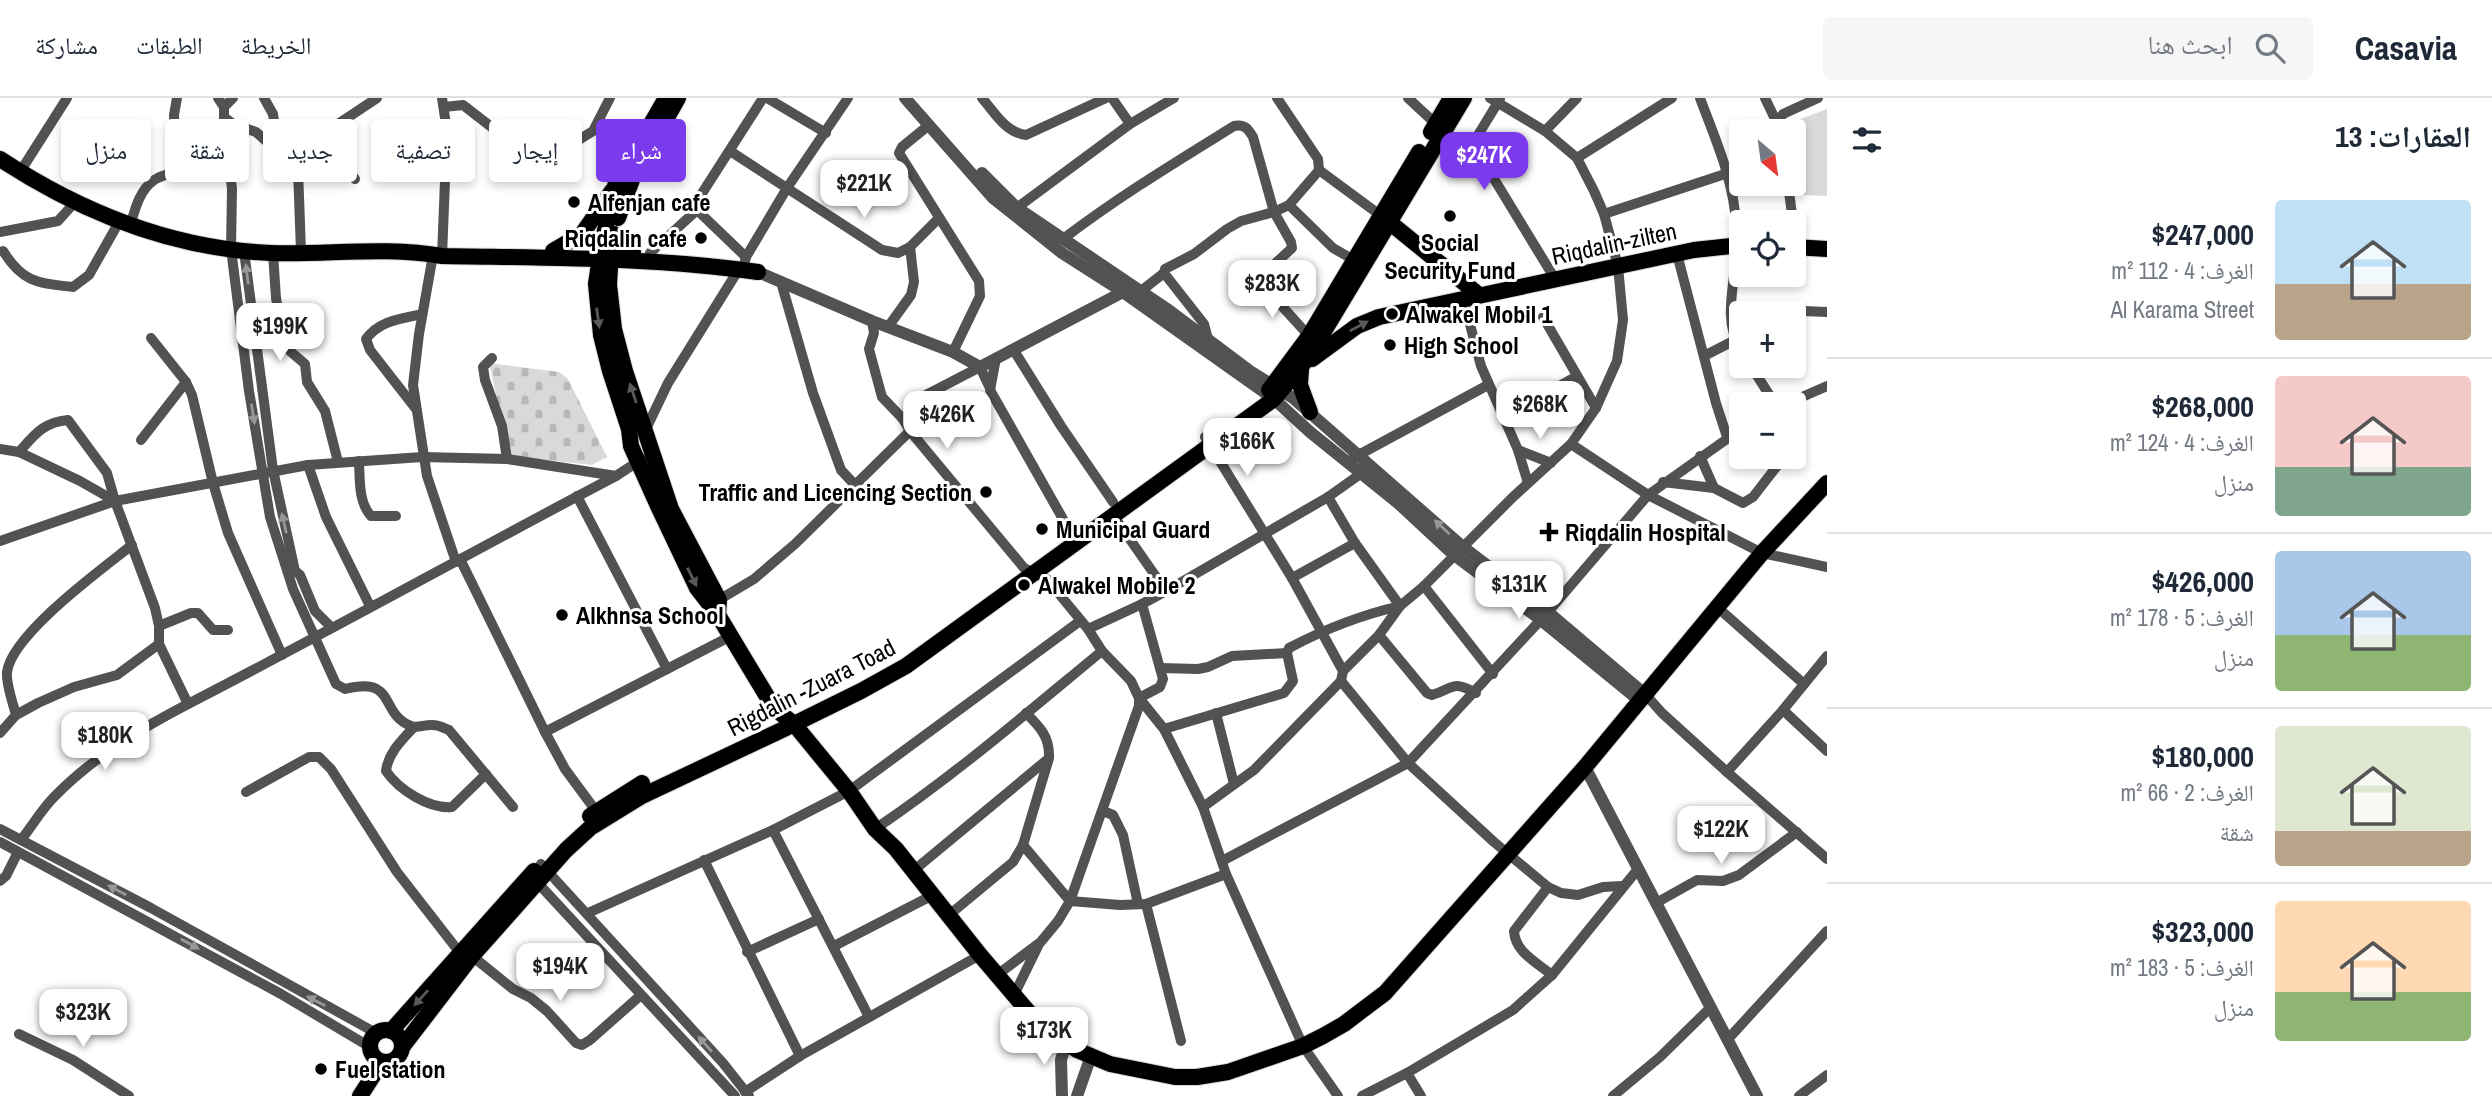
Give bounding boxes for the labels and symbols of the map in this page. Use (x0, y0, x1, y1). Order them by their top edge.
north arrow (1729, 119, 1806, 196)
pin: $247K (1435, 132, 1533, 192)
pin: $221K (815, 160, 913, 220)
place label: Alfenjan cafe (588, 186, 711, 218)
marker: Alfenjan cafe (566, 194, 582, 210)
marker: Social Security Fund (1442, 208, 1458, 224)
street label: Riqdalin-zilten (1549, 214, 1679, 272)
place label: Riqdalin cafe (565, 222, 687, 254)
place label: Social Security Fund (1384, 226, 1516, 286)
marker: Riqdalin cafe (693, 230, 709, 246)
pin: $283K (1223, 260, 1321, 320)
one-way arrow (242, 263, 253, 285)
place label: Alwakel Mobil 1 (1406, 298, 1553, 330)
pin: $199K (231, 303, 329, 363)
marker: Alwakel Mobil 1 (1384, 306, 1400, 322)
one-way arrow (593, 307, 604, 329)
one-way arrow (1350, 320, 1369, 332)
place label: High School (1404, 329, 1519, 361)
marker: High School (1382, 337, 1398, 353)
one-way arrow (627, 382, 638, 403)
pin: $268K (1491, 382, 1589, 441)
pin: $426K (898, 392, 996, 451)
one-way arrow (248, 403, 259, 425)
pin: $166K (1198, 418, 1296, 478)
place label: Traffic and Licencing Section (699, 476, 972, 508)
marker: Traffic and Licencing Section (978, 484, 994, 500)
one-way arrow (278, 512, 289, 534)
place label: Municipal Guard (1056, 513, 1210, 545)
place label: Riqdalin Hospital (1565, 516, 1726, 548)
one-way arrow (1433, 519, 1451, 535)
marker: Municipal Guard (1034, 521, 1050, 537)
marker: Riqdalin Hospital (1539, 522, 1559, 542)
pin: $131K (1470, 561, 1568, 621)
one-way arrow (686, 567, 698, 587)
place label: Alwakel Mobile 2 (1038, 569, 1196, 601)
marker: Alwakel Mobile 2 (1016, 577, 1032, 593)
place label: Alkhnsa School (576, 599, 724, 631)
marker: Alkhnsa School (554, 607, 570, 623)
street label: Rigdalin -Zuara Toad (722, 631, 900, 743)
pin: $180K (56, 712, 154, 772)
pin: $122K (1672, 806, 1770, 866)
one-way arrow (107, 885, 127, 897)
one-way arrow (180, 938, 199, 950)
pin: $194K (511, 944, 609, 1003)
one-way arrow (413, 989, 429, 1007)
pin: $323K (34, 990, 132, 1049)
one-way arrow (306, 995, 326, 1007)
pin: $173K (995, 1007, 1093, 1067)
one-way arrow (697, 1035, 713, 1053)
place label: Fuel station (335, 1053, 445, 1085)
marker: Fuel station (313, 1061, 329, 1077)

